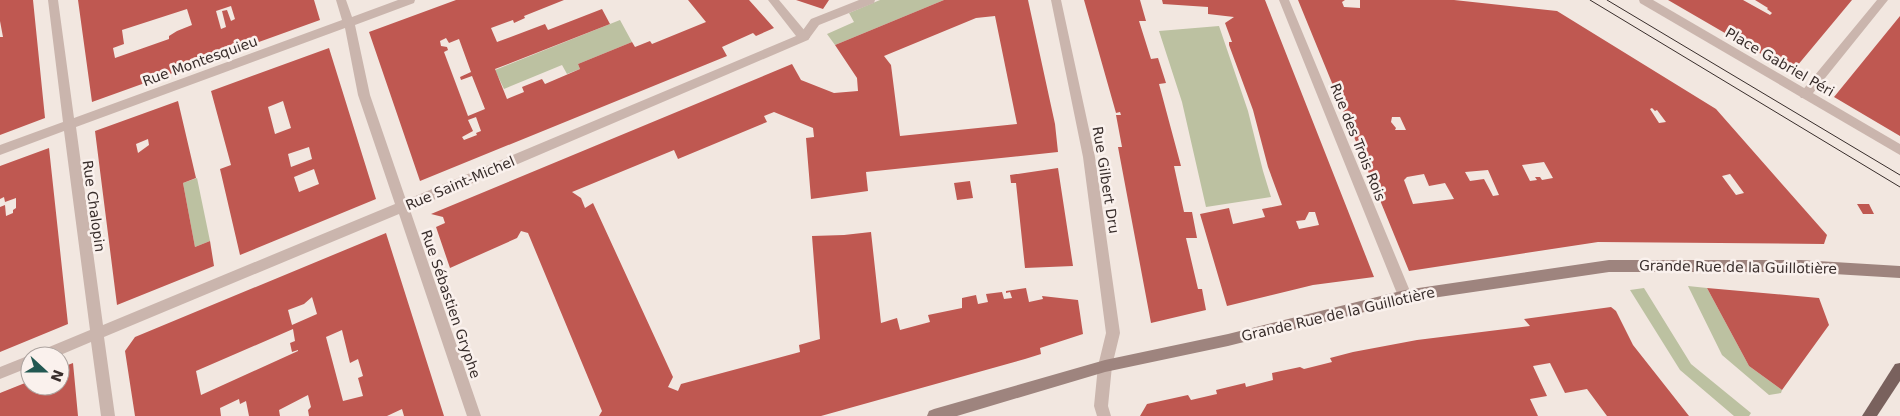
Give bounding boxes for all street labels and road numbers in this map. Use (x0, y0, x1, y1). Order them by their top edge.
street label: Place Gabriel Péri (1723, 24, 1837, 100)
street label: Rue Montesquieu (140, 33, 260, 89)
street label: Rue des Trois Rois (1327, 81, 1389, 203)
street label: Rue Gilbert Dru (1090, 125, 1122, 235)
street label: Rue Saint-Michel (403, 153, 517, 213)
street label: Rue Chalopin (80, 159, 108, 253)
street label: Rue Sébastien Gryphe (418, 228, 484, 380)
street label: Grande Rue de la Guillotière (1639, 257, 1837, 277)
street label: Grande Rue de la Guillotière (1240, 284, 1436, 344)

